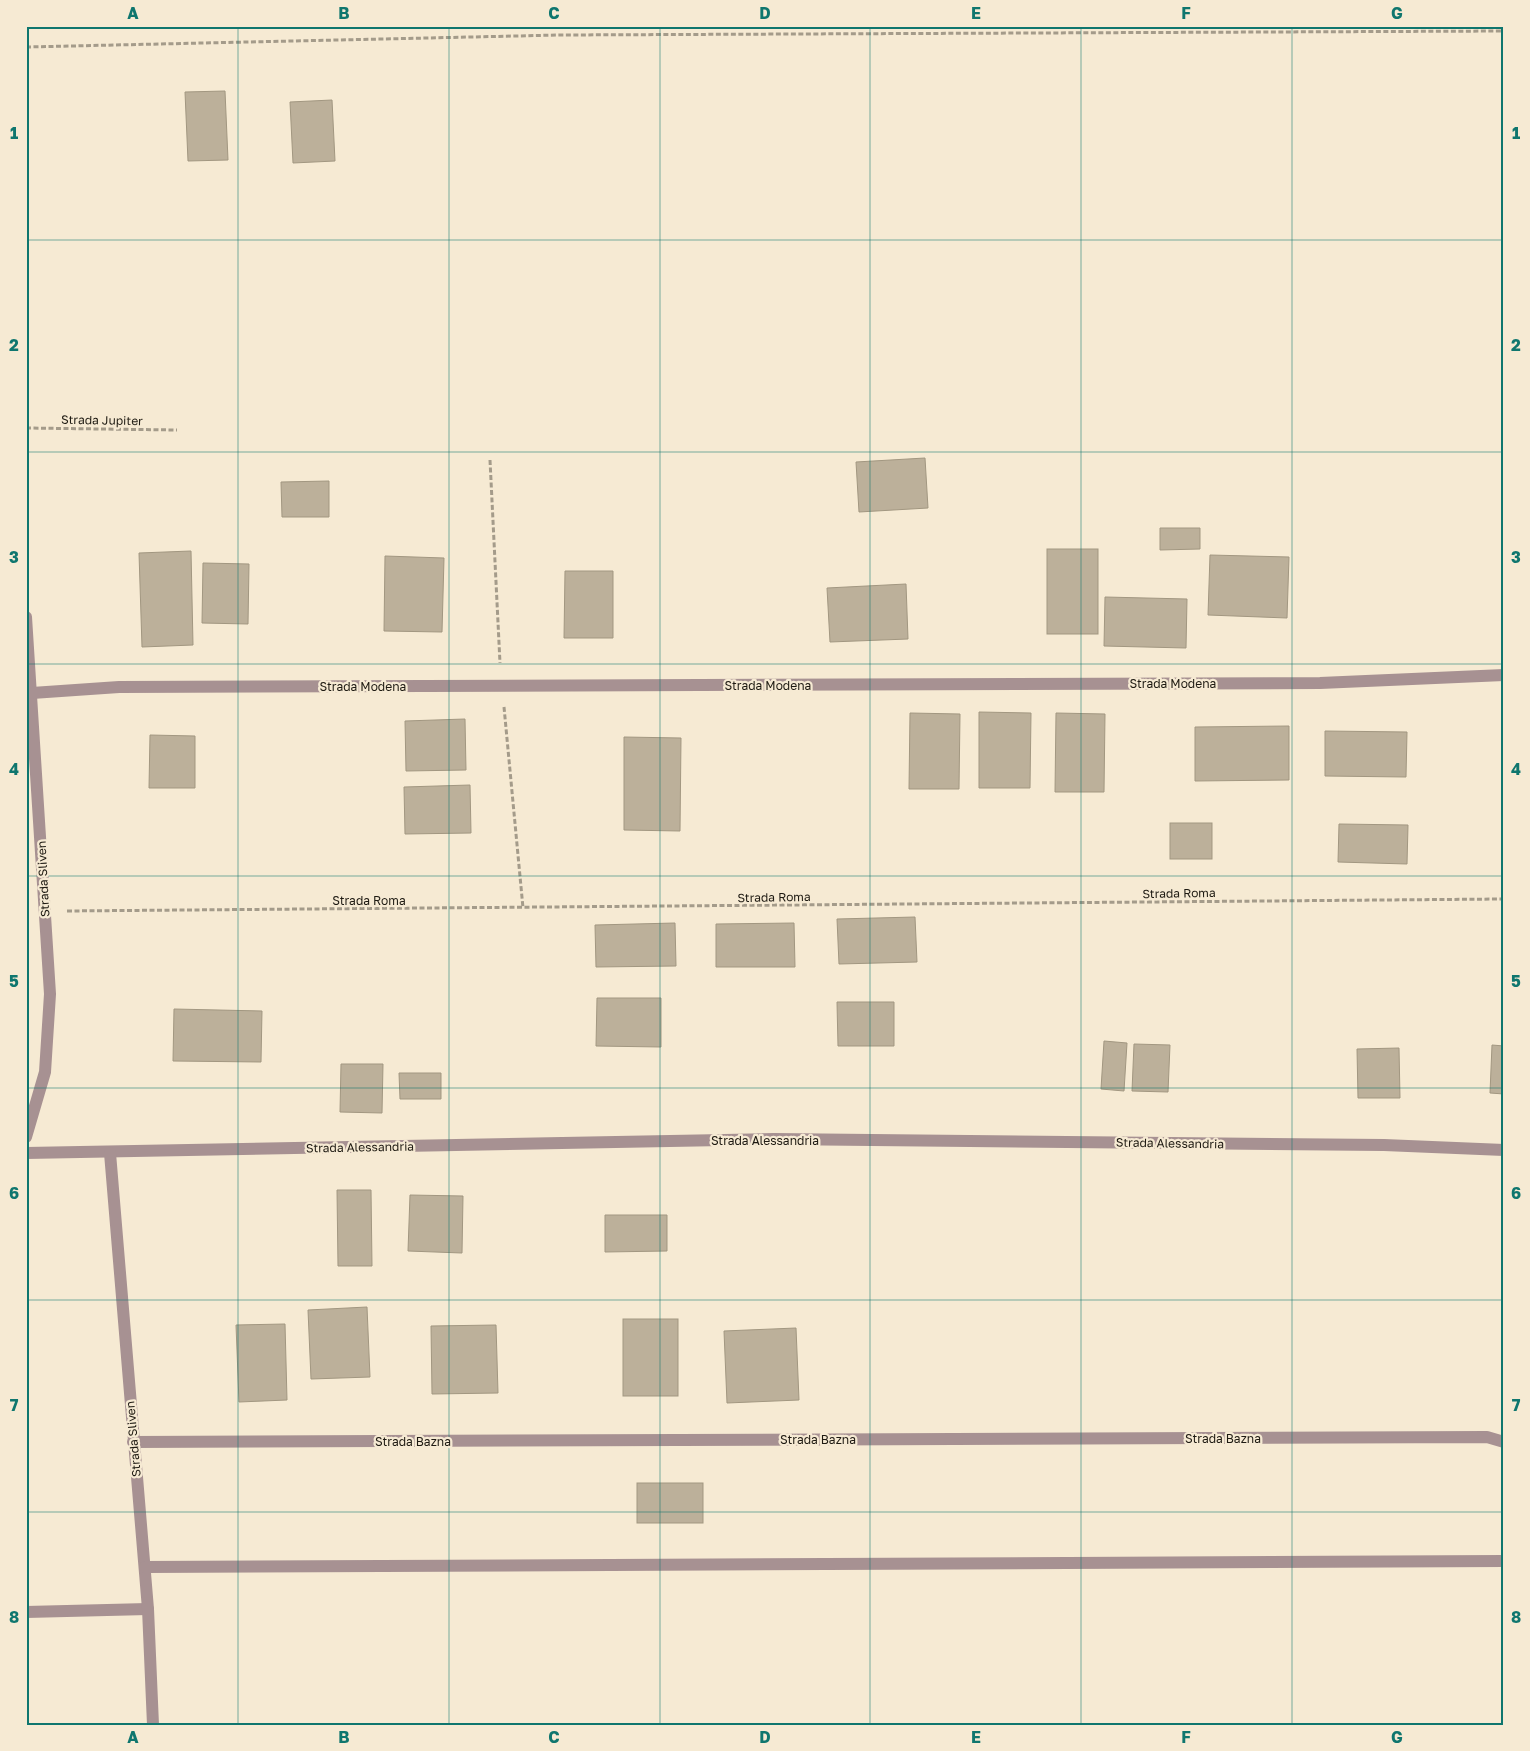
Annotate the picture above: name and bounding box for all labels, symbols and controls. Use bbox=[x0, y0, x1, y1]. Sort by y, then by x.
text: A bbox=[127, 3, 139, 23]
text: B bbox=[338, 3, 350, 23]
text: C bbox=[548, 3, 560, 23]
text: D bbox=[759, 3, 771, 23]
text: E bbox=[971, 3, 981, 23]
text: F bbox=[1181, 3, 1191, 23]
text: G bbox=[1391, 3, 1403, 23]
text: 1 bbox=[10, 123, 18, 143]
text: 1 bbox=[1512, 123, 1520, 143]
text: 2 bbox=[9, 335, 19, 355]
text: 2 bbox=[1511, 335, 1521, 355]
street label: Strada Jupiter bbox=[61, 412, 143, 428]
text: 3 bbox=[9, 547, 19, 567]
text: 3 bbox=[1511, 547, 1521, 567]
street label: Strada Modena bbox=[1130, 676, 1216, 691]
street label: Strada Modena bbox=[725, 678, 811, 693]
street label: Strada Modena bbox=[320, 679, 406, 694]
text: 4 bbox=[9, 759, 19, 779]
text: 4 bbox=[1511, 759, 1521, 779]
street label: Strada Sliven bbox=[34, 841, 52, 917]
street label: Strada Roma bbox=[1142, 885, 1216, 901]
street label: Strada Roma bbox=[737, 889, 811, 905]
street label: Strada Roma bbox=[332, 893, 406, 908]
text: 5 bbox=[9, 971, 19, 991]
text: 5 bbox=[1511, 971, 1521, 991]
street label: Strada Alessandria bbox=[711, 1133, 819, 1148]
street label: Strada Alessandria bbox=[1116, 1135, 1224, 1151]
street label: Strada Alessandria bbox=[306, 1139, 414, 1155]
text: 6 bbox=[9, 1183, 19, 1203]
text: 6 bbox=[1511, 1183, 1521, 1203]
text: 7 bbox=[10, 1395, 19, 1415]
text: 7 bbox=[1512, 1395, 1521, 1415]
street label: Strada Sliven bbox=[122, 1400, 144, 1478]
street label: Strada Bazna bbox=[1185, 1431, 1261, 1446]
street label: Strada Bazna bbox=[780, 1432, 856, 1447]
street label: Strada Bazna bbox=[375, 1434, 451, 1449]
text: 8 bbox=[9, 1607, 19, 1627]
text: 8 bbox=[1511, 1607, 1521, 1627]
text: A bbox=[127, 1727, 139, 1747]
text: B bbox=[338, 1727, 350, 1747]
text: C bbox=[548, 1727, 560, 1747]
text: D bbox=[759, 1727, 771, 1747]
text: E bbox=[971, 1727, 981, 1747]
text: F bbox=[1181, 1727, 1191, 1747]
text: G bbox=[1391, 1727, 1403, 1747]

